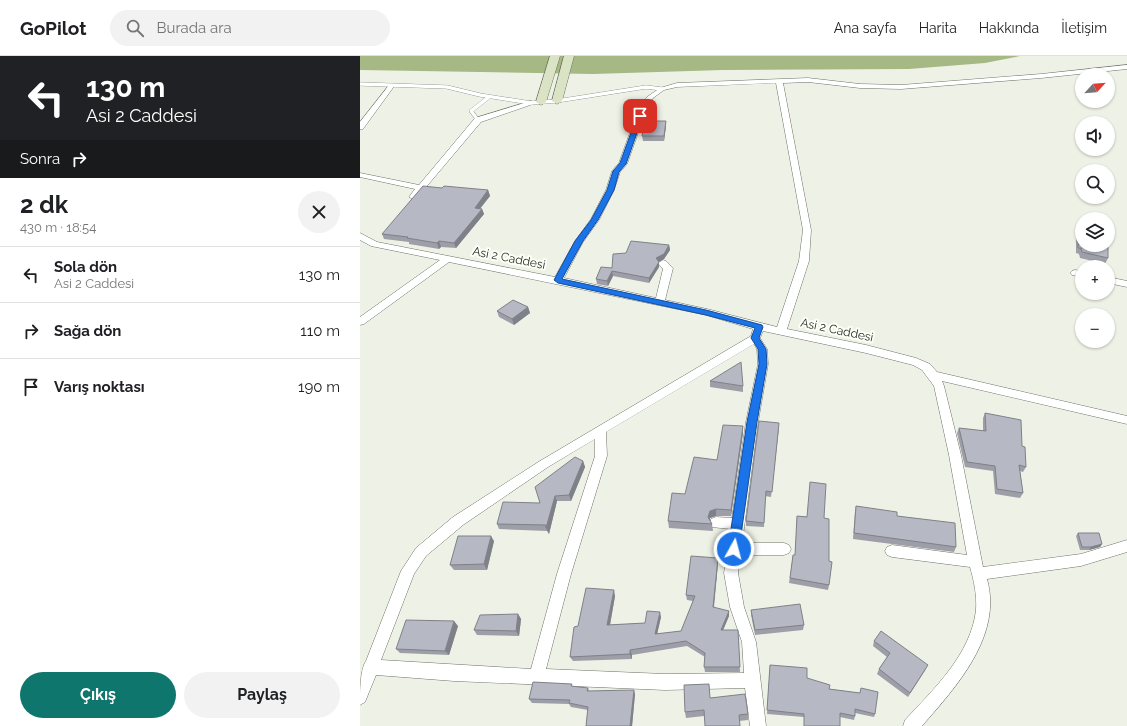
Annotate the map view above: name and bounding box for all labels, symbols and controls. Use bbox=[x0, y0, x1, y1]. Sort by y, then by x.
search box bbox=[110, 10, 390, 46]
text: GoPilot bbox=[20, 17, 86, 39]
icon: search bbox=[124, 17, 146, 39]
text: Burada ara bbox=[156, 19, 232, 37]
text: Ana sayfa bbox=[834, 20, 897, 36]
text: Harita bbox=[919, 20, 957, 36]
text: Hakkında bbox=[979, 20, 1039, 36]
text: İletişim bbox=[1061, 20, 1107, 36]
north arrow bbox=[1075, 68, 1115, 108]
map controls bbox=[1075, 68, 1115, 348]
text: 130 m bbox=[86, 71, 165, 104]
icon: left bbox=[20, 72, 72, 124]
pin bbox=[623, 99, 657, 133]
text: Asi 2 Caddesi bbox=[86, 105, 197, 126]
icon: arrive bbox=[629, 105, 651, 127]
button: sound bbox=[1075, 116, 1115, 156]
icon: right bbox=[68, 148, 90, 170]
text: Sonra bbox=[20, 150, 60, 168]
button: search bbox=[1075, 164, 1115, 204]
text: 2 dk bbox=[20, 190, 68, 219]
button: close bbox=[298, 191, 340, 233]
button: layers bbox=[1075, 212, 1115, 252]
text: 430 m · 18:54 bbox=[20, 220, 96, 235]
street label: Asi 2 Caddesi bbox=[471, 244, 547, 272]
text: Sola dön bbox=[54, 258, 117, 276]
button: + bbox=[1075, 260, 1115, 300]
icon: left bbox=[20, 264, 42, 286]
text: 130 m bbox=[299, 266, 340, 284]
text: Asi 2 Caddesi bbox=[54, 276, 134, 291]
button: − bbox=[1075, 308, 1115, 348]
street label: Asi 2 Caddesi bbox=[799, 315, 875, 345]
icon: right bbox=[20, 320, 42, 342]
text: Sağa dön bbox=[54, 322, 121, 340]
text: 110 m bbox=[300, 322, 340, 340]
icon: arrive bbox=[20, 376, 42, 398]
text: Varış noktası bbox=[54, 378, 145, 396]
text: 190 m bbox=[298, 378, 340, 396]
position arrow bbox=[713, 528, 755, 570]
button: Çıkış bbox=[20, 672, 176, 718]
button: Paylaş bbox=[184, 672, 340, 718]

